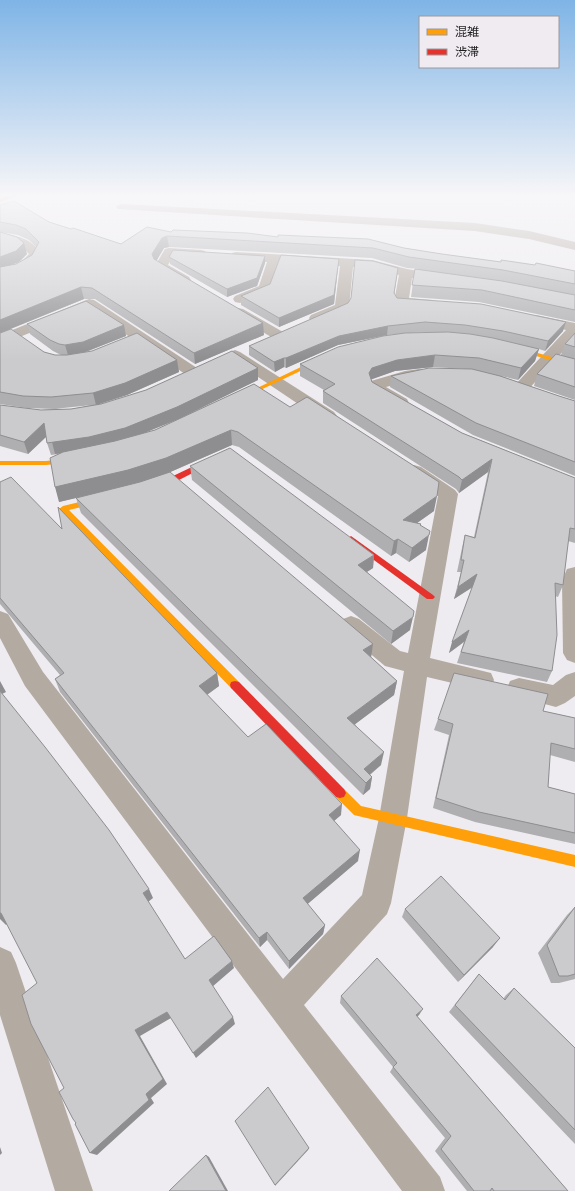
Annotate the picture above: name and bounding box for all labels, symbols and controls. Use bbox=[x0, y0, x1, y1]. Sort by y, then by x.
legend bbox=[419, 16, 559, 68]
text: 混雑 bbox=[455, 24, 479, 39]
text: 渋滞 bbox=[455, 44, 479, 59]

